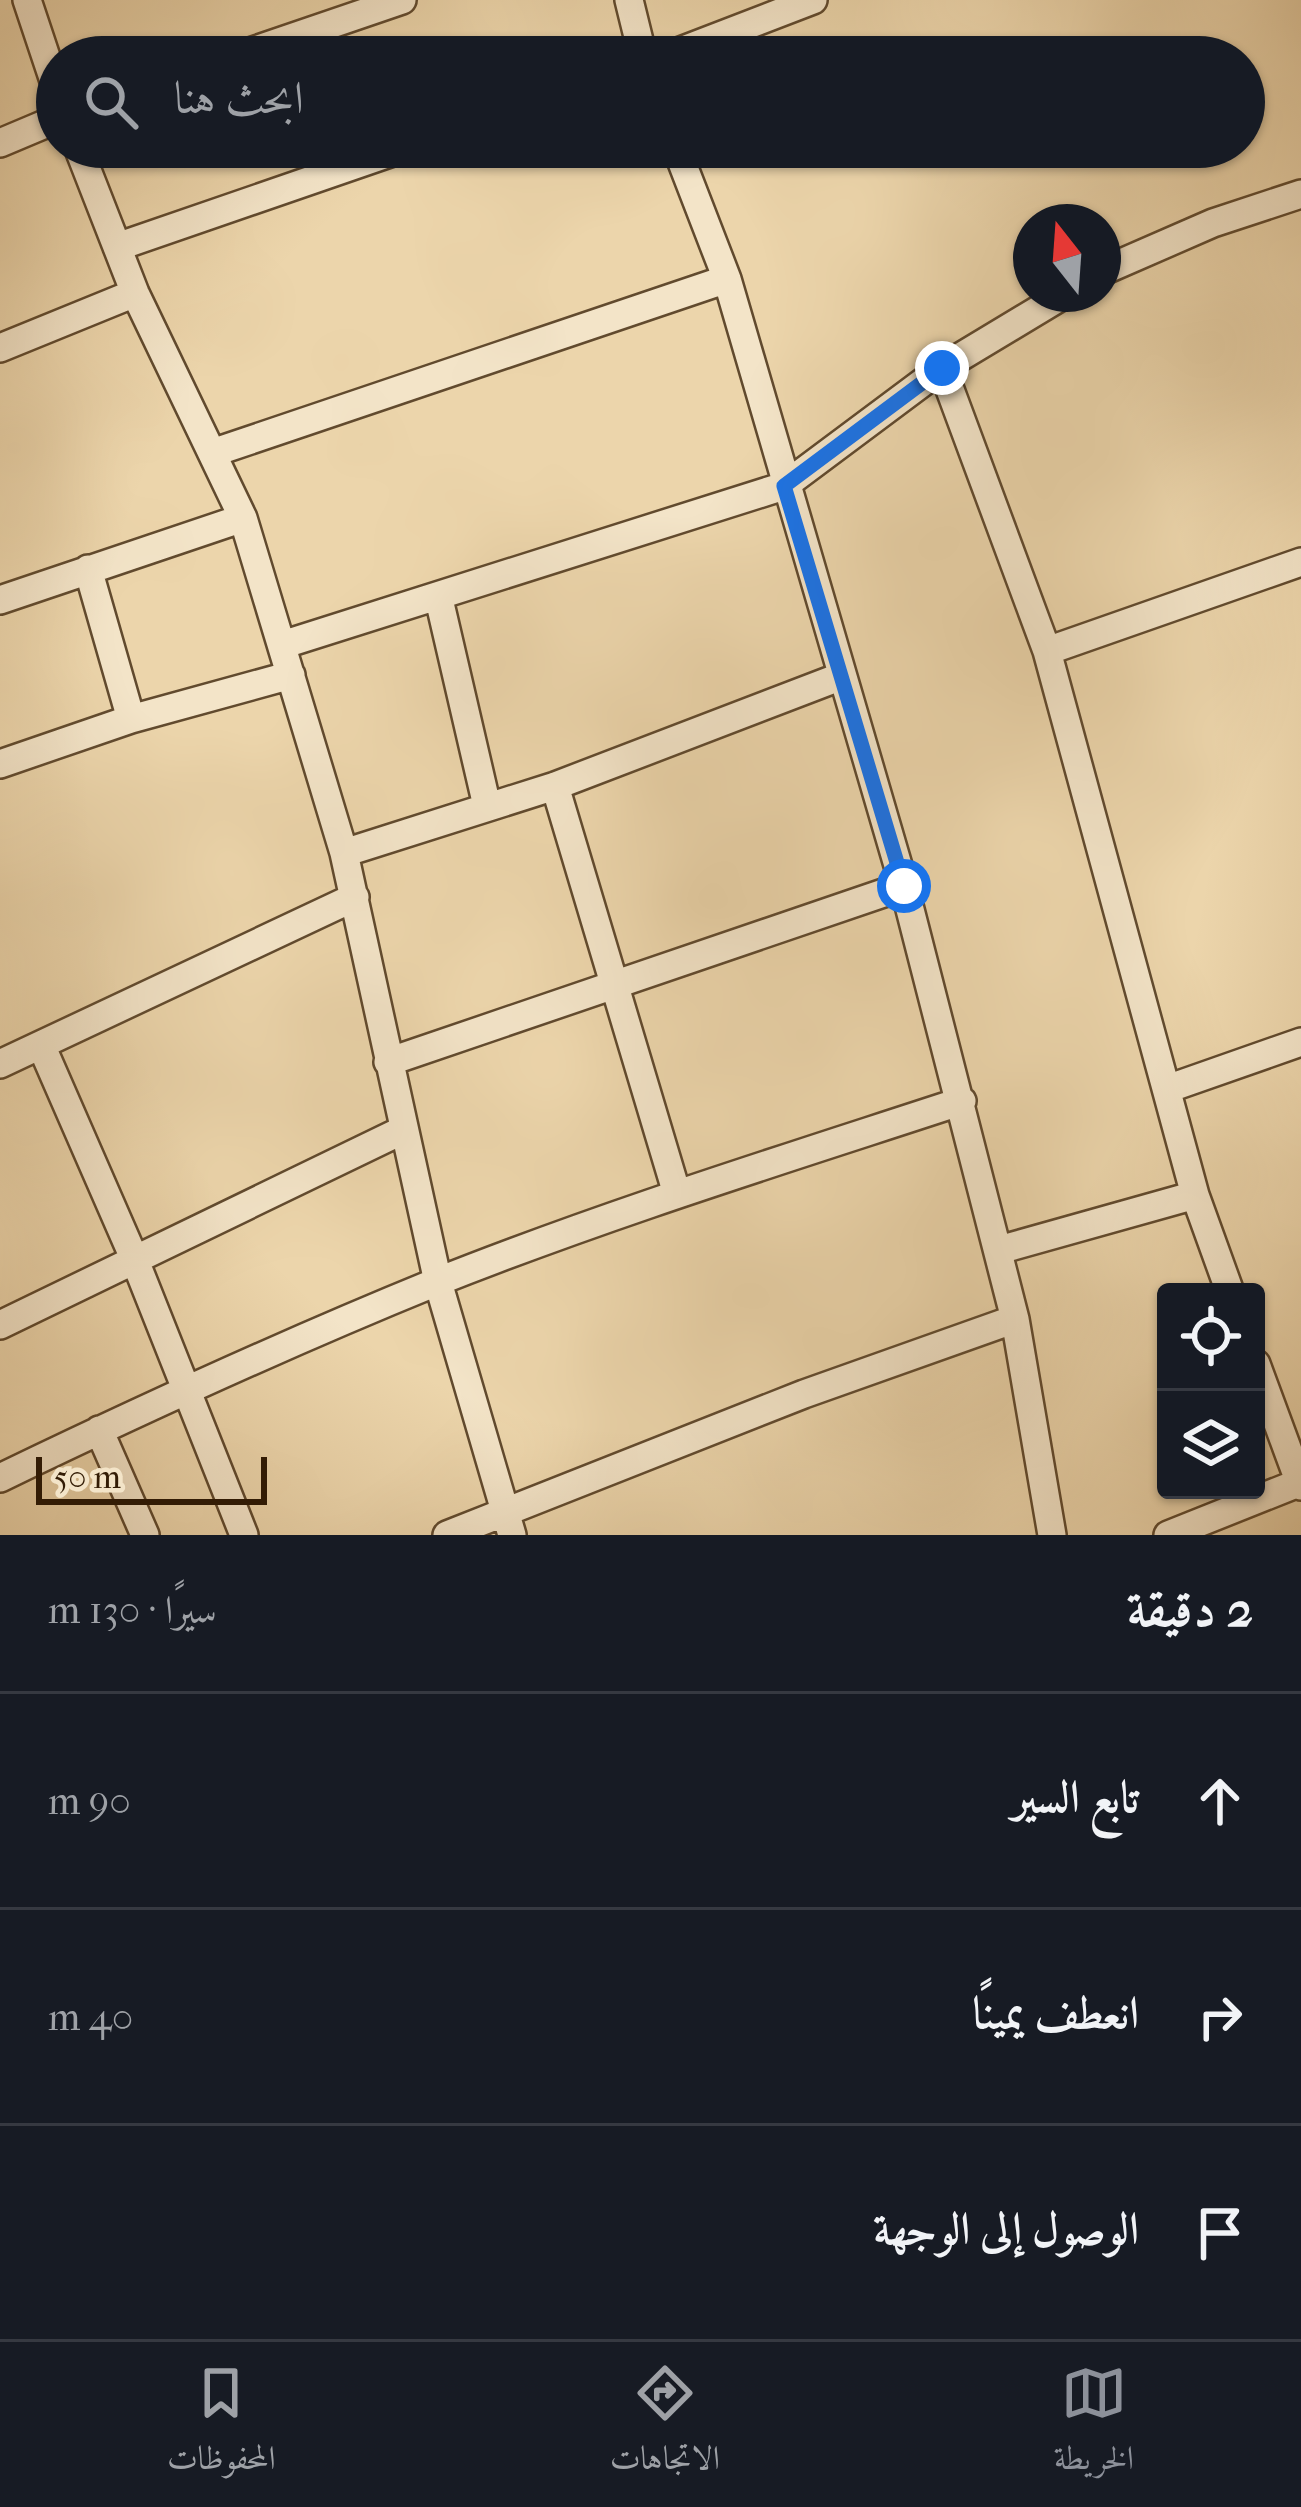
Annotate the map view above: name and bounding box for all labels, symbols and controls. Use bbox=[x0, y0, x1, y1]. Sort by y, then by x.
search box bbox=[36, 36, 1265, 168]
icon: search bbox=[78, 69, 144, 135]
text: ابحث هنا bbox=[174, 72, 304, 125]
north arrow bbox=[1013, 204, 1121, 312]
route end bbox=[915, 341, 969, 395]
route start bbox=[877, 859, 931, 913]
map controls bbox=[1157, 1283, 1265, 1499]
button: locate bbox=[1157, 1283, 1265, 1391]
button: layers bbox=[1157, 1391, 1265, 1499]
scale bar bbox=[36, 1451, 267, 1504]
text: 50 m bbox=[54, 1458, 121, 1497]
text: 2 دقيقة bbox=[1127, 1579, 1253, 1639]
text: سيرًا · 130 m bbox=[48, 1587, 217, 1633]
icon: ahead bbox=[1187, 1768, 1253, 1834]
text: تابع السير bbox=[1012, 1771, 1139, 1824]
text: 90 m bbox=[48, 1778, 131, 1824]
icon: right bbox=[1187, 1984, 1253, 2050]
text: انعطف يمينًا bbox=[973, 1987, 1139, 2040]
text: 40 m bbox=[48, 1994, 133, 2040]
icon: arrive bbox=[1187, 2200, 1253, 2266]
text: الوصول إلى الوجهة bbox=[873, 2203, 1139, 2256]
tab: المحفوظات bbox=[167, 2360, 276, 2490]
tab: الاتجاهات bbox=[610, 2360, 720, 2490]
tab: الخريطة bbox=[1054, 2360, 1134, 2490]

